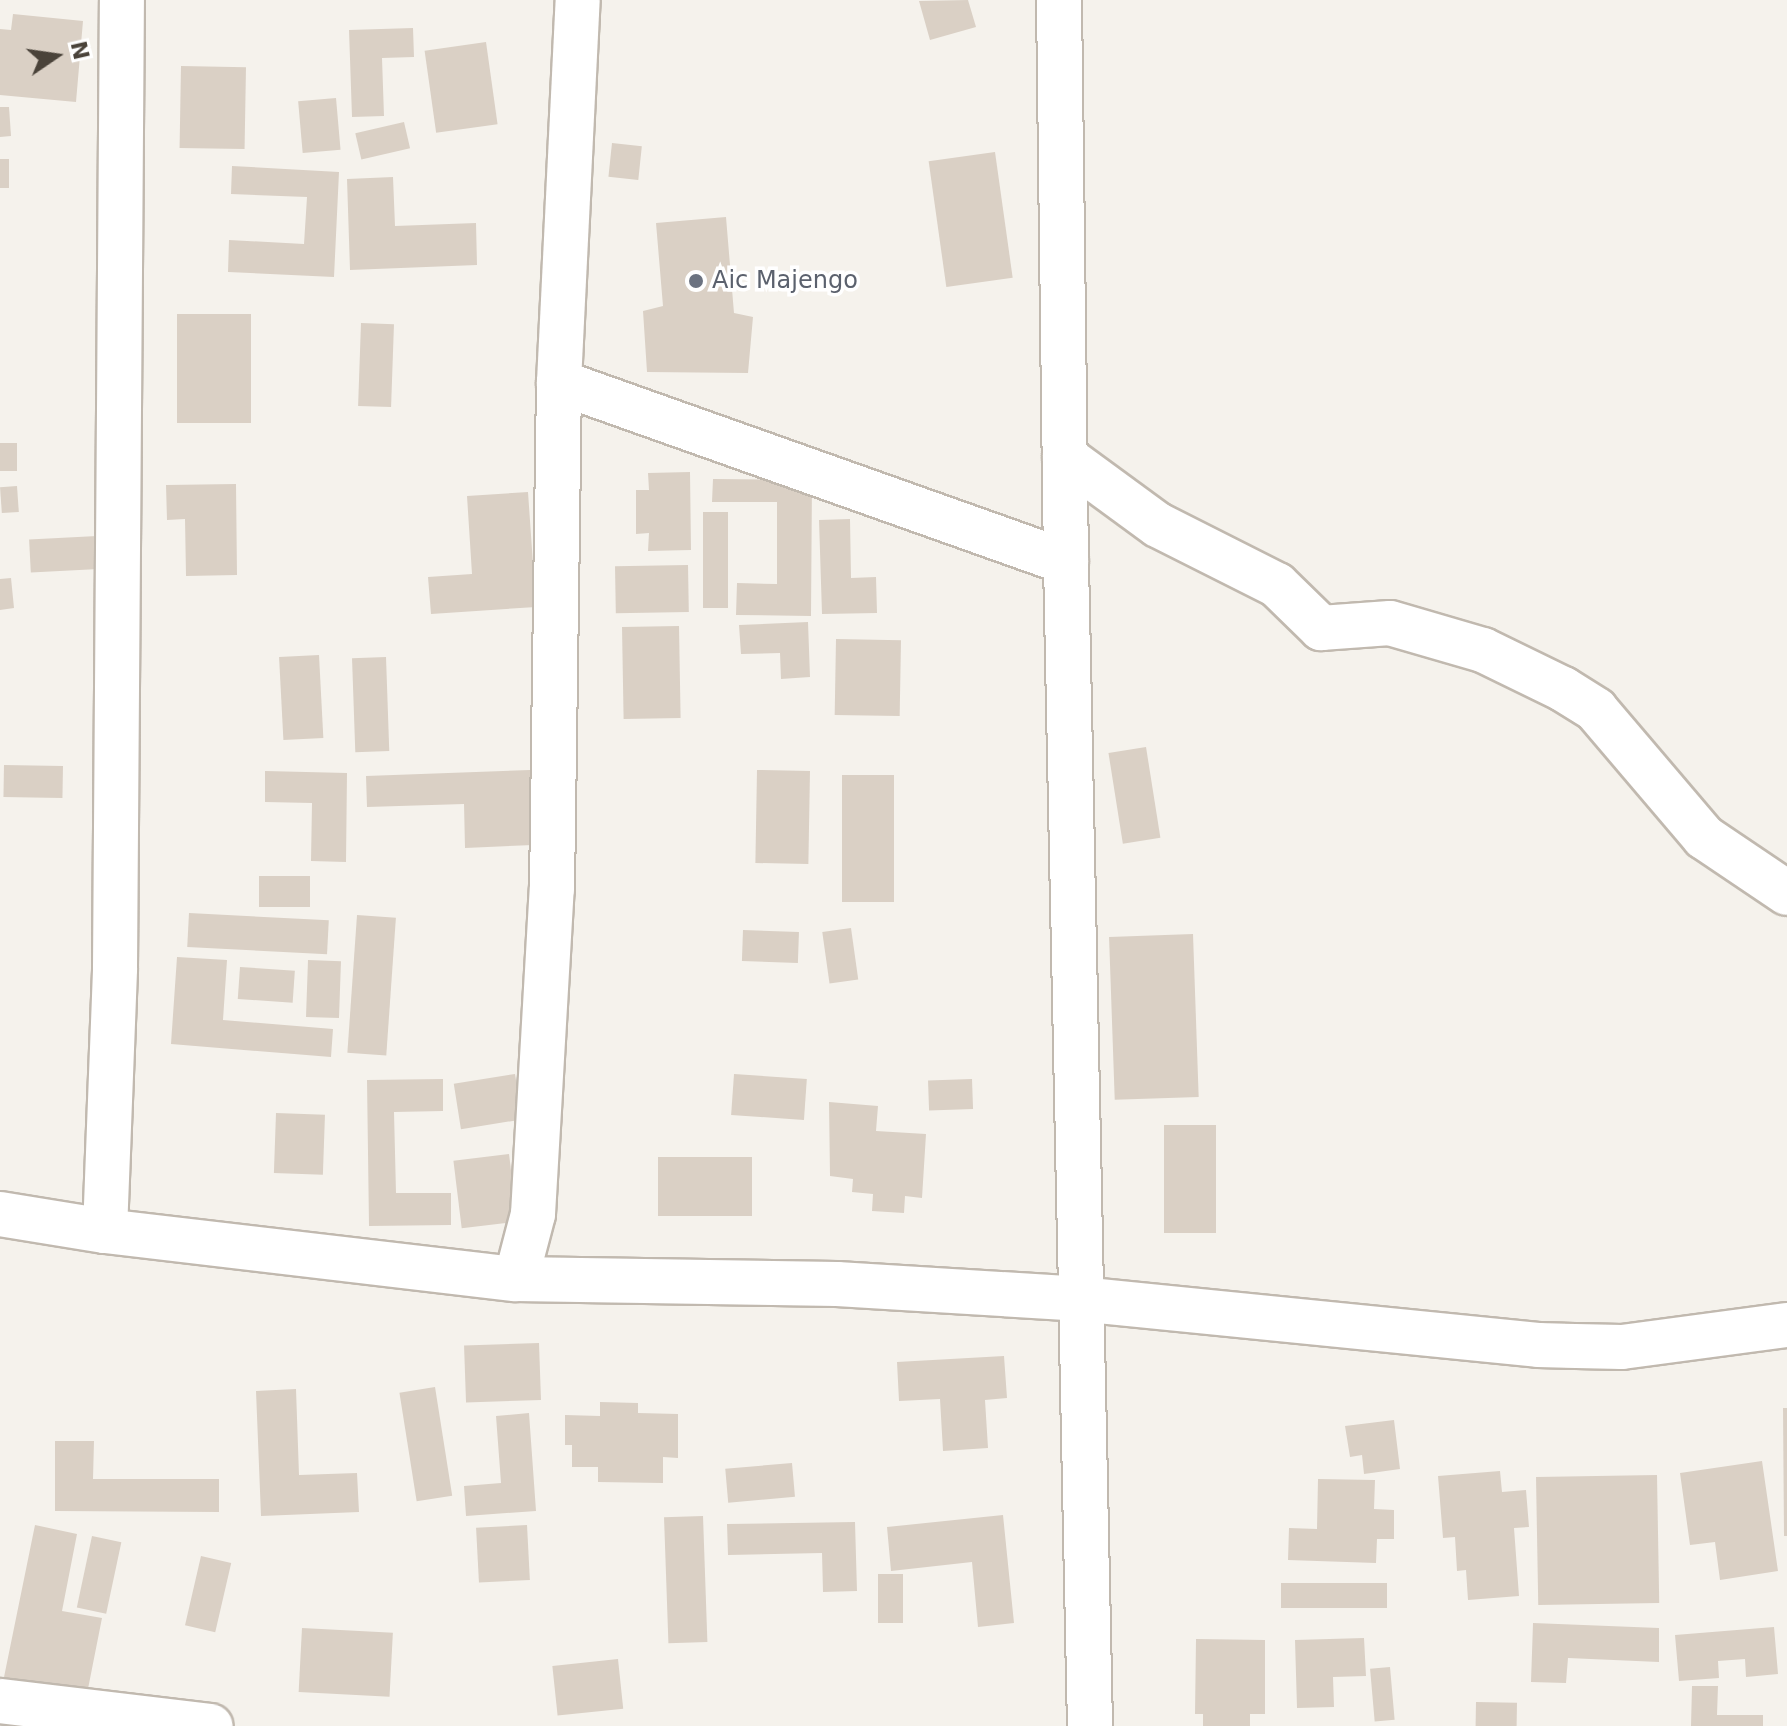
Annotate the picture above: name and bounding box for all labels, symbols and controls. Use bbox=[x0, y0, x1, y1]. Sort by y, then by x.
north arrow bbox=[16, 16, 96, 96]
text: N bbox=[66, 39, 94, 62]
place label: Aic Majengo bbox=[712, 267, 858, 295]
marker: Aic Majengo bbox=[687, 272, 705, 290]

